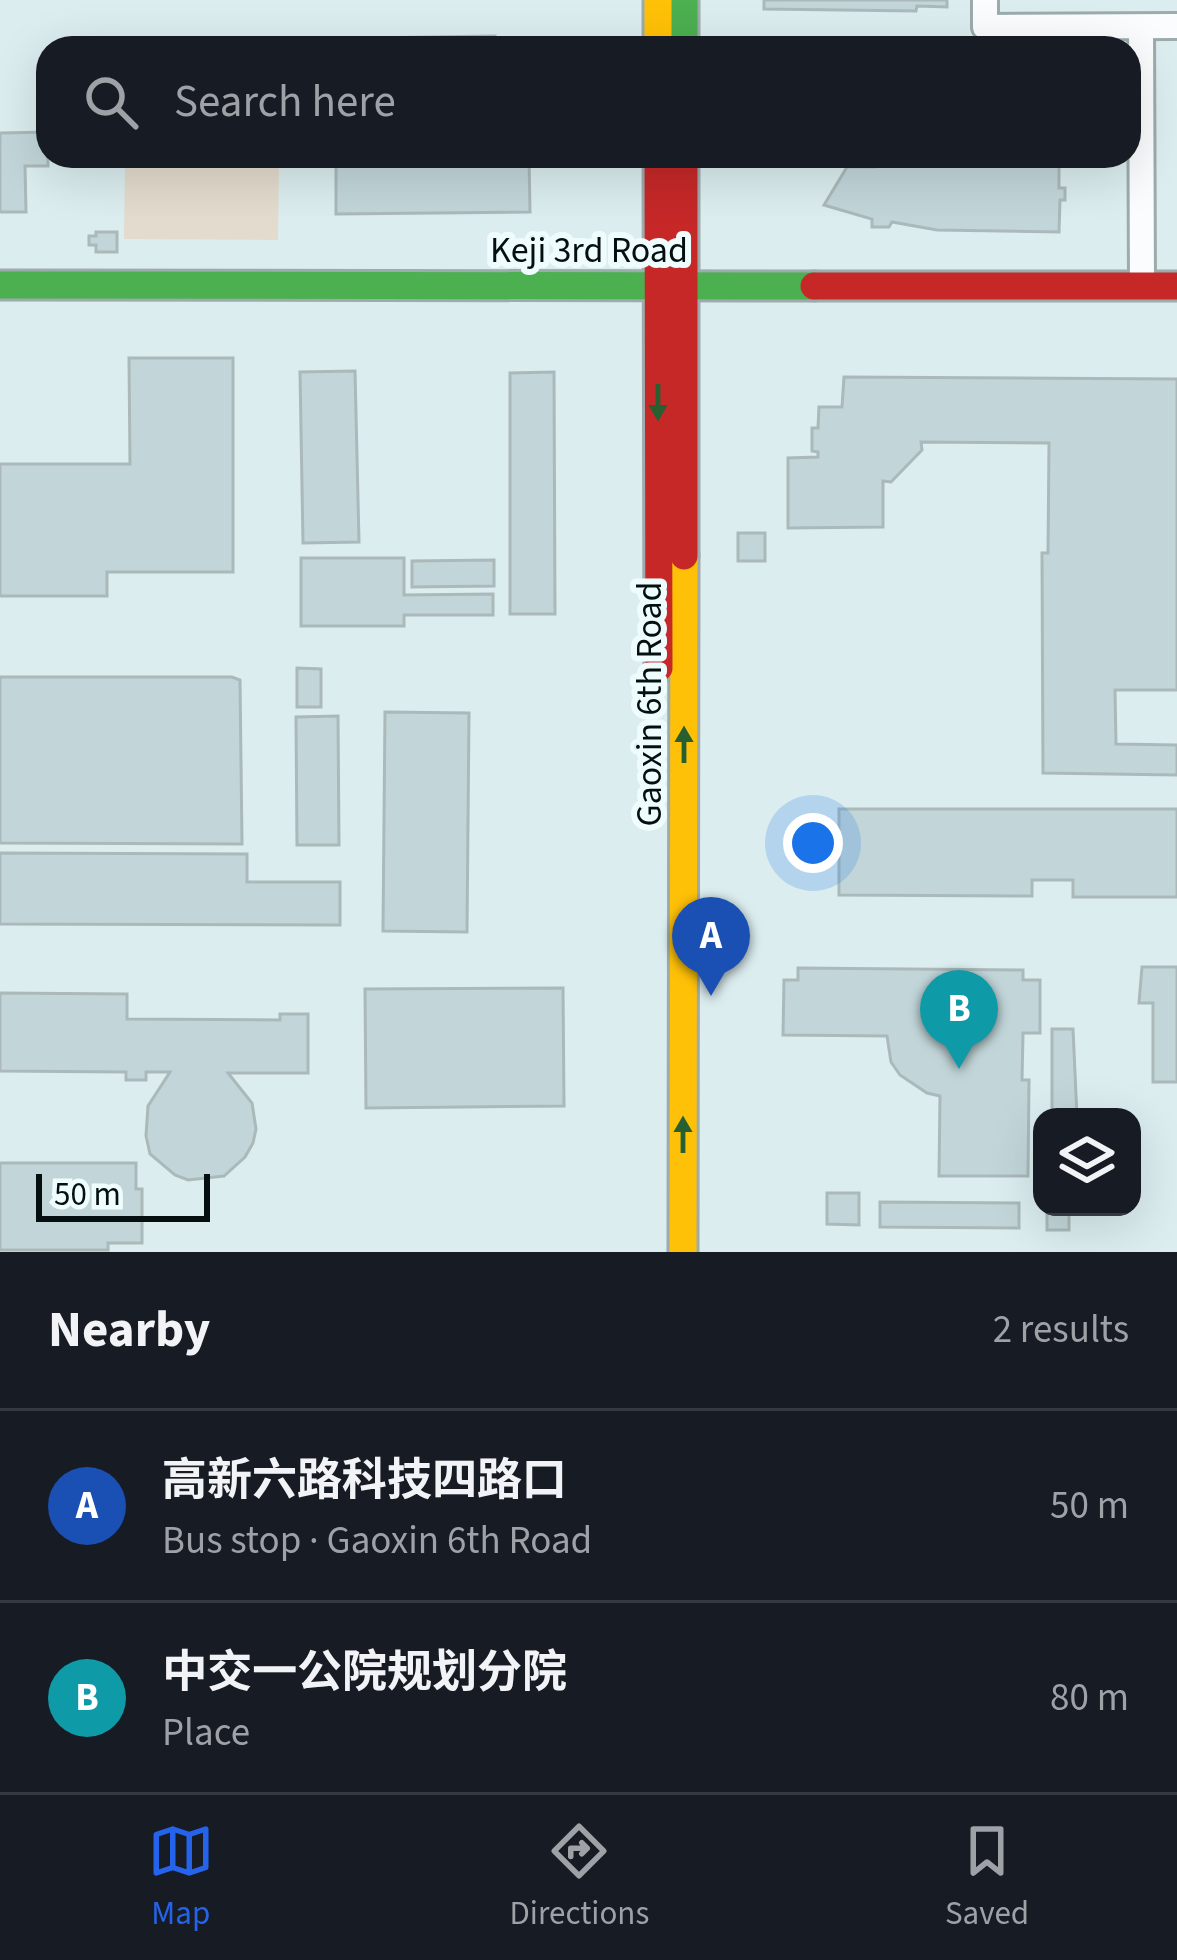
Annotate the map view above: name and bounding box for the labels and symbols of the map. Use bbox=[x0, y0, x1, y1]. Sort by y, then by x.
street label: Keji 3rd Road bbox=[490, 225, 688, 276]
one-way arrow bbox=[648, 384, 668, 422]
street label: Gaoxin 6th Road bbox=[624, 581, 675, 827]
one-way arrow bbox=[674, 725, 694, 763]
your location bbox=[783, 813, 843, 873]
pin: A bbox=[672, 897, 750, 996]
pin: B bbox=[920, 970, 998, 1069]
one-way arrow bbox=[673, 1115, 693, 1153]
scale bar bbox=[36, 1168, 210, 1221]

